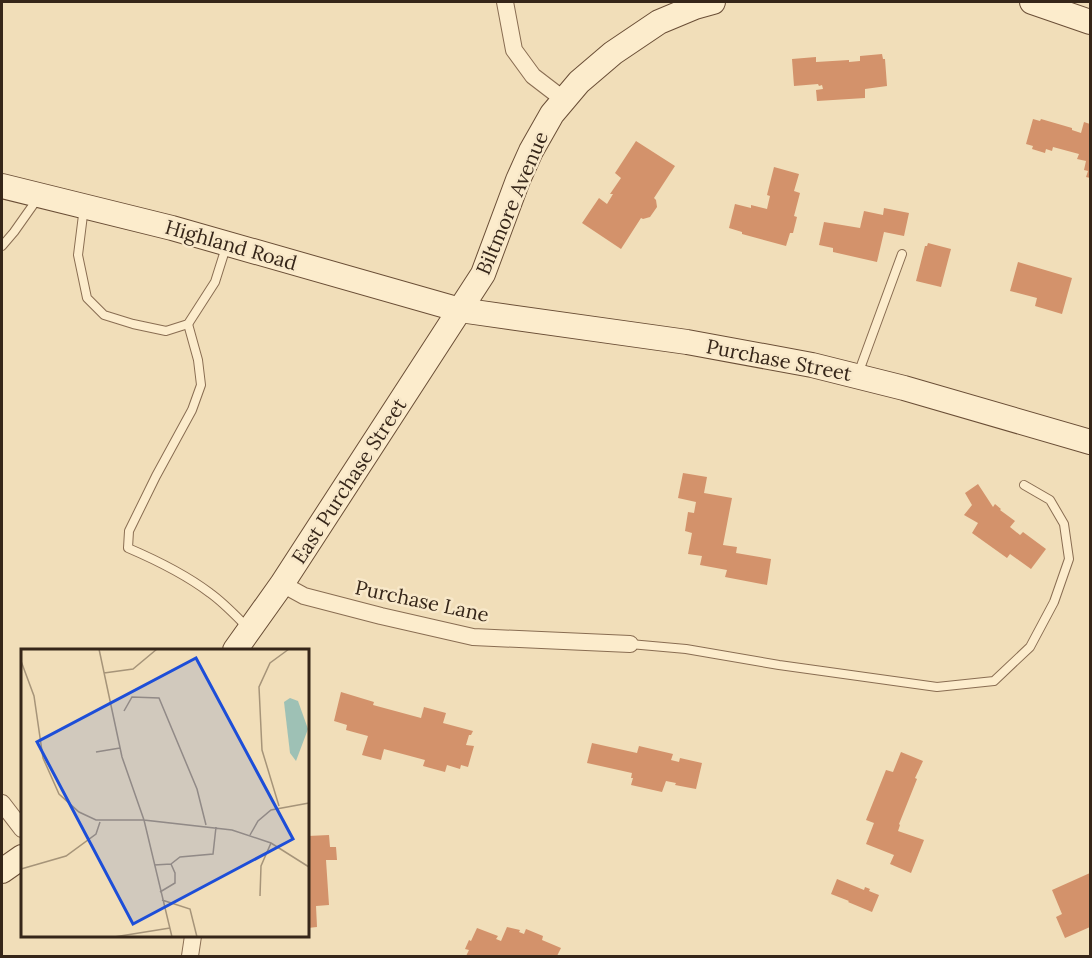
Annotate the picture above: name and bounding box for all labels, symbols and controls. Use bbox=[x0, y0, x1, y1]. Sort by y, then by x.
street label: Biltmore Avenue bbox=[470, 127, 553, 278]
street label: Highland Road bbox=[162, 214, 300, 275]
street label: Purchase Street bbox=[704, 333, 854, 386]
street label: East Purchase Street bbox=[286, 393, 412, 568]
street label: Purchase Lane bbox=[353, 574, 491, 627]
inset map bbox=[21, 649, 309, 937]

